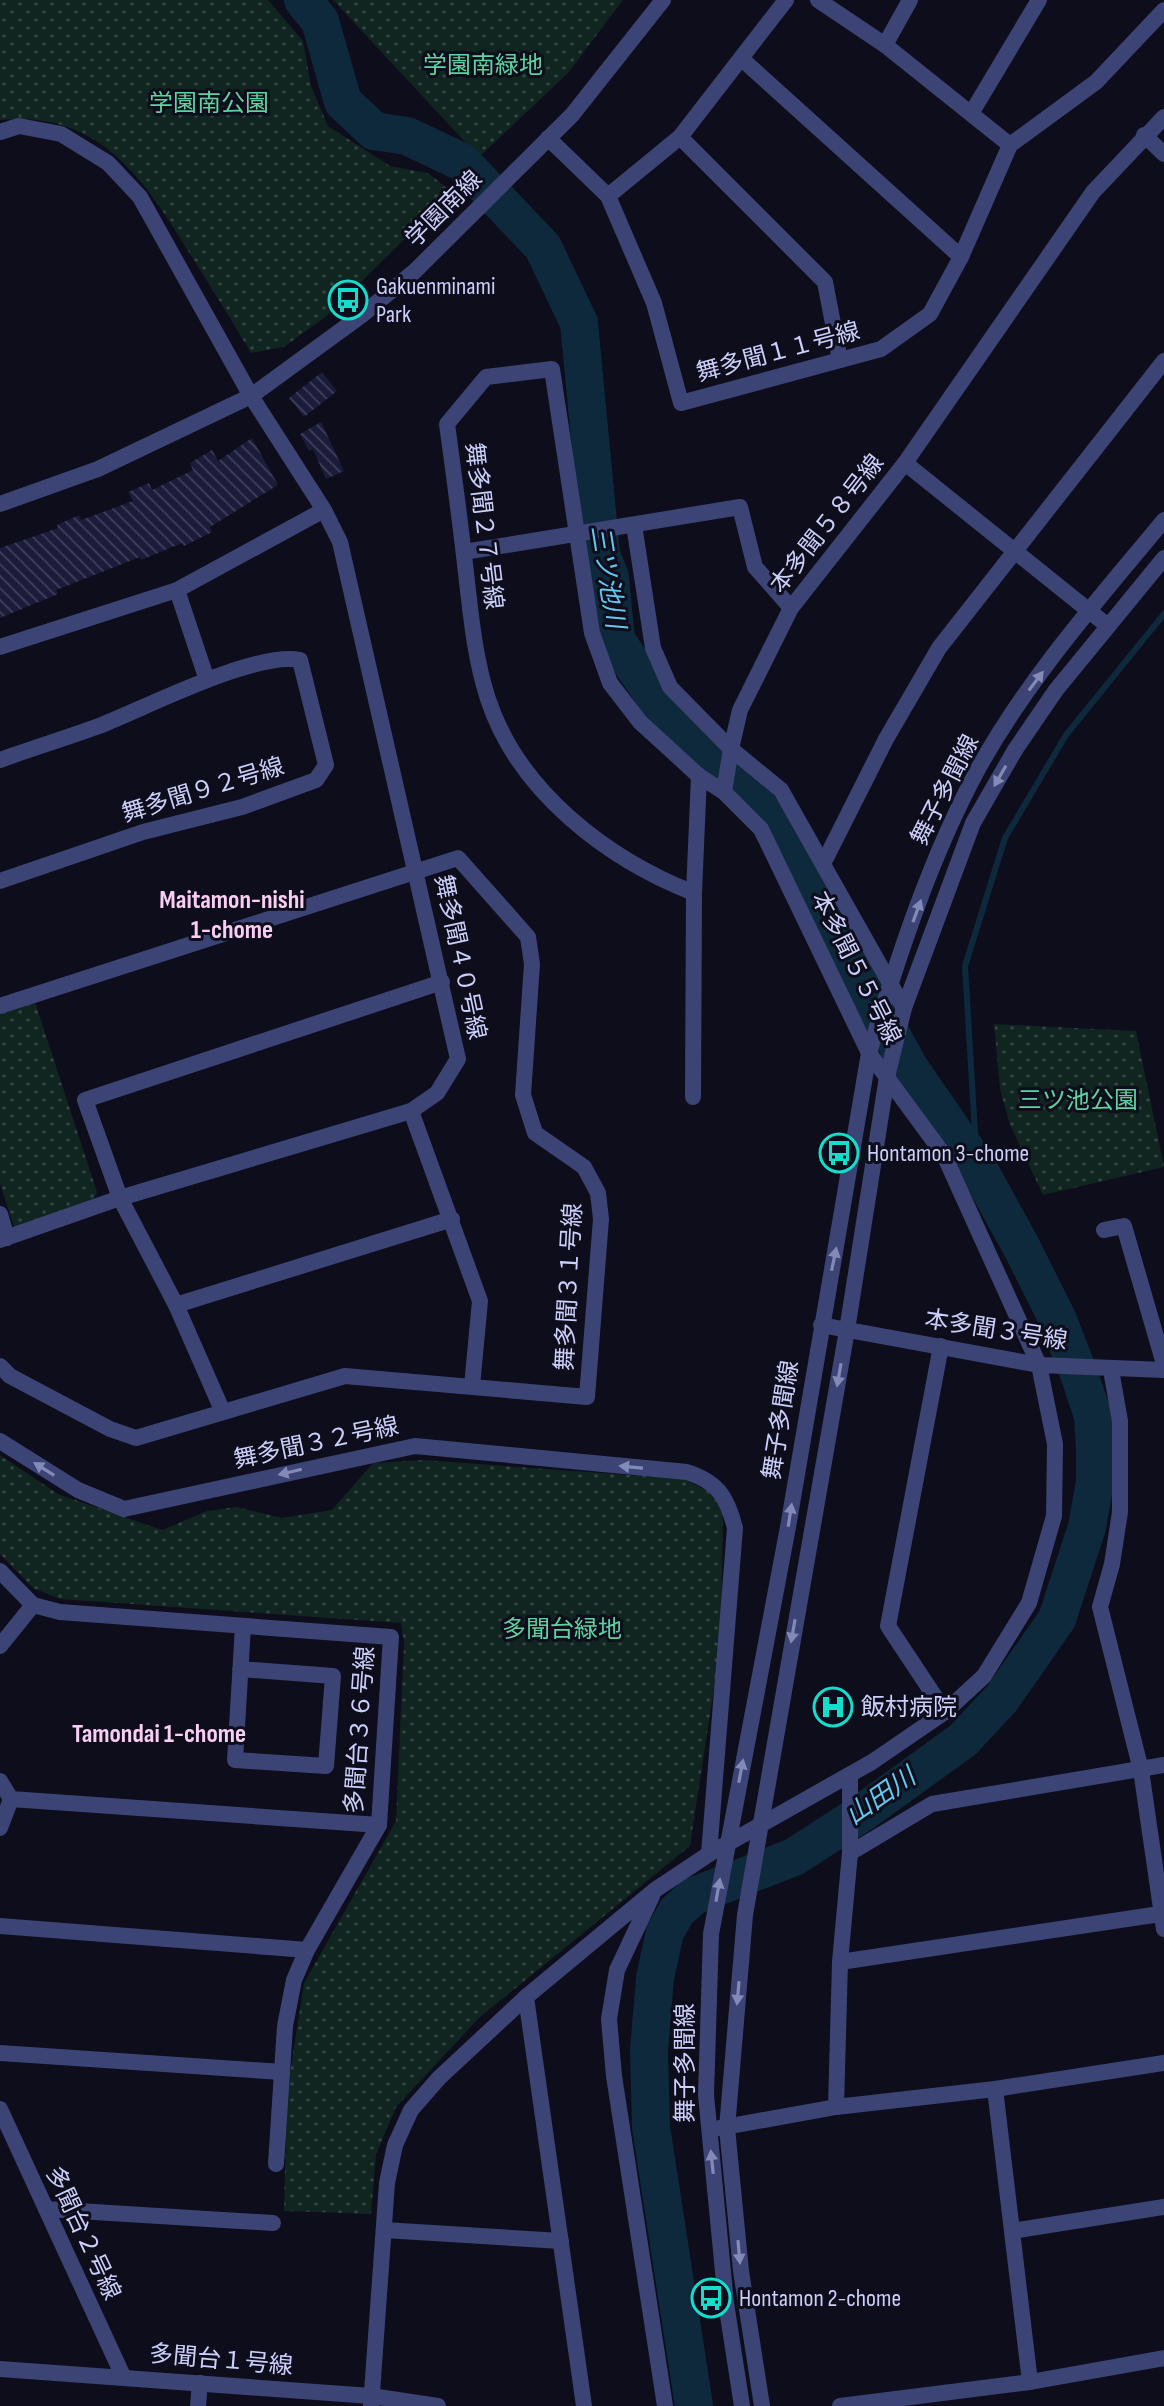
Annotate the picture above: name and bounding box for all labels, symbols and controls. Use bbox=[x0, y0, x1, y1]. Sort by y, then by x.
park label: 学園南緑地 bbox=[423, 51, 543, 80]
park label: 学園南公園 bbox=[149, 89, 269, 118]
street label: 学園南線 bbox=[400, 165, 488, 253]
place label: Gakuenminami Park bbox=[376, 272, 495, 329]
bus stop icon: Gakuenminami Park bbox=[327, 279, 369, 321]
street label: 舞多聞１１号線 bbox=[693, 316, 863, 388]
street label: 舞多聞２７号線 bbox=[459, 441, 509, 611]
street label: 本多聞５８号線 bbox=[764, 449, 890, 599]
water label: 三ツ池川 bbox=[584, 523, 631, 634]
one-way arrow bbox=[1028, 671, 1044, 691]
street label: 舞子多聞線 bbox=[905, 730, 985, 850]
street label: 舞多聞９２号線 bbox=[118, 752, 288, 828]
one-way arrow bbox=[993, 765, 1007, 787]
street label: 舞多聞４０号線 bbox=[428, 872, 492, 1042]
district label: Maitamon-nishi 1-chome bbox=[159, 885, 305, 946]
street label: 本多聞５５号線 bbox=[805, 887, 907, 1049]
one-way arrow bbox=[911, 898, 924, 922]
park label: 三ツ池公園 bbox=[1018, 1086, 1138, 1115]
bus stop icon: Hontamon 3-chome bbox=[818, 1132, 860, 1174]
place label: Hontamon 3-chome bbox=[867, 1139, 1029, 1168]
street label: 舞多聞３１号線 bbox=[550, 1202, 588, 1372]
one-way arrow bbox=[828, 1247, 841, 1272]
street label: 本多聞３号線 bbox=[923, 1304, 1069, 1356]
street label: 舞子多聞線 bbox=[757, 1358, 805, 1482]
one-way arrow bbox=[833, 1363, 845, 1388]
street label: 舞多聞３２号線 bbox=[231, 1411, 401, 1475]
one-way arrow bbox=[618, 1460, 643, 1473]
one-way arrow bbox=[33, 1463, 55, 1477]
one-way arrow bbox=[277, 1466, 302, 1479]
one-way arrow bbox=[784, 1503, 796, 1528]
park label: 多聞台緑地 bbox=[502, 1615, 622, 1644]
one-way arrow bbox=[787, 1619, 799, 1644]
street label: 多聞台３６号線 bbox=[340, 1645, 380, 1815]
hospital icon: 飯村病院 bbox=[812, 1686, 854, 1728]
place label: 飯村病院 bbox=[861, 1693, 957, 1722]
district label: Tamondai 1-chome bbox=[72, 1719, 246, 1750]
one-way arrow bbox=[735, 1758, 747, 1783]
water label: 山田川 bbox=[840, 1760, 924, 1832]
one-way arrow bbox=[713, 1878, 725, 1903]
one-way arrow bbox=[732, 1981, 745, 2006]
street label: 舞子多聞線 bbox=[671, 2003, 700, 2123]
one-way arrow bbox=[705, 2149, 718, 2174]
street label: 多聞台２号線 bbox=[39, 2162, 127, 2304]
one-way arrow bbox=[732, 2240, 745, 2265]
bus stop icon: Hontamon 2-chome bbox=[690, 2277, 732, 2319]
place label: Hontamon 2-chome bbox=[739, 2284, 901, 2313]
street label: 多聞台１号線 bbox=[148, 2339, 294, 2381]

